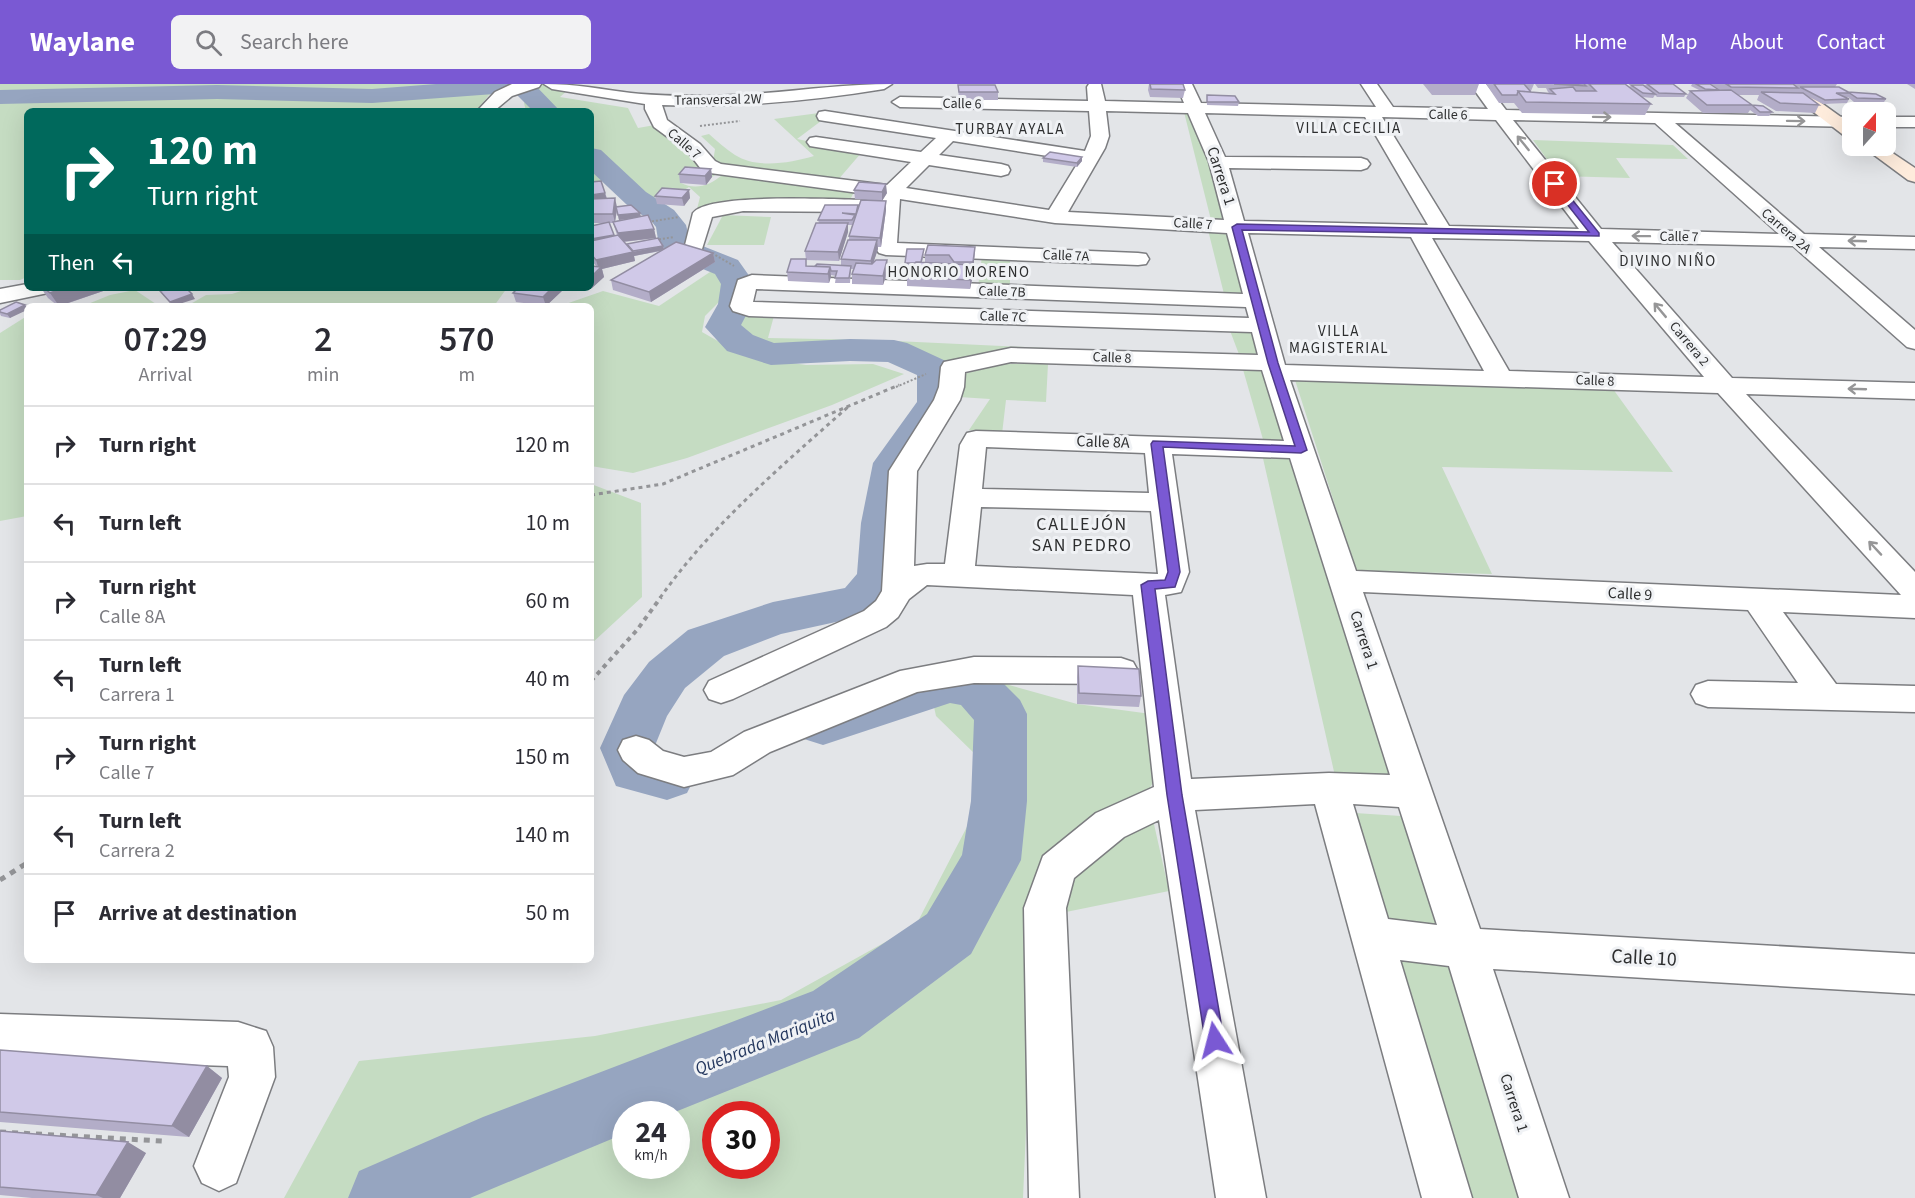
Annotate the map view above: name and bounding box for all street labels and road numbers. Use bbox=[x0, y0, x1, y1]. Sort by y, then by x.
street label: Transversal 2W bbox=[674, 89, 762, 111]
street label: Calle 6 bbox=[942, 94, 982, 114]
street label: Calle 6 bbox=[1428, 105, 1468, 125]
street label: Calle 7 bbox=[663, 124, 705, 164]
street label: Carrera 1 bbox=[1201, 144, 1241, 208]
street label: Carrera 2A bbox=[1757, 204, 1816, 259]
street label: Calle 7 bbox=[1173, 213, 1213, 235]
street label: Calle 7 bbox=[1659, 227, 1699, 247]
street label: Calle 7A bbox=[1042, 245, 1090, 267]
street label: Calle 7B bbox=[978, 281, 1026, 303]
street label: Calle 7C bbox=[979, 306, 1027, 328]
street label: Carrera 2 bbox=[1664, 317, 1714, 371]
street label: Calle 8 bbox=[1092, 347, 1132, 369]
street label: Calle 8 bbox=[1575, 370, 1615, 392]
street label: Calle 8A bbox=[1076, 430, 1130, 454]
street label: Calle 9 bbox=[1607, 582, 1653, 606]
street label: Carrera 1 bbox=[1344, 608, 1384, 672]
street label: Calle 10 bbox=[1611, 942, 1677, 974]
street label: Carrera 1 bbox=[1494, 1071, 1534, 1135]

